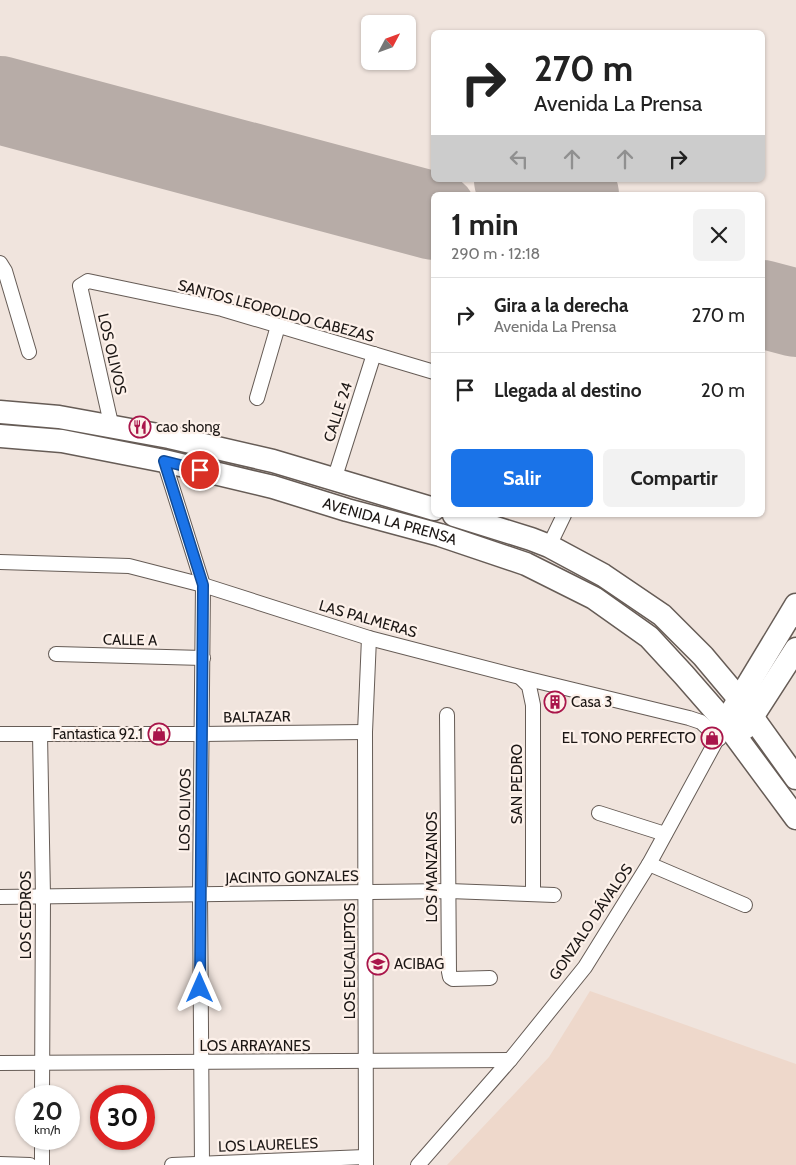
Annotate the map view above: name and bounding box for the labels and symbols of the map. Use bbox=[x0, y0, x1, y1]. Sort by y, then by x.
north arrow bbox=[361, 15, 416, 70]
street label: SANTOS LEOPOLDO CABEZAS bbox=[176, 276, 376, 346]
street label: LOS OLIVOS bbox=[94, 312, 130, 397]
street label: CALLE 24 bbox=[320, 380, 356, 444]
restaurant icon: cao shong bbox=[128, 415, 152, 439]
place label: cao shong bbox=[156, 418, 221, 436]
pin bbox=[179, 449, 221, 491]
street label: AVENIDA LA PRENSA bbox=[321, 494, 460, 549]
street label: LAS PALMERAS bbox=[317, 596, 419, 642]
street label: CALLE A bbox=[103, 631, 158, 649]
building icon: Casa 3 bbox=[543, 690, 567, 714]
place label: Casa 3 bbox=[571, 693, 612, 711]
street label: BALTAZAR bbox=[223, 707, 291, 727]
shop icon: Fantastica 92.1 bbox=[147, 722, 171, 746]
place label: Fantastica 92.1 bbox=[52, 725, 143, 743]
shop icon: EL TONO PERFECTO bbox=[700, 726, 724, 750]
place label: EL TONO PERFECTO bbox=[562, 729, 696, 747]
street label: SAN PEDRO bbox=[508, 744, 526, 824]
street label: LOS OLIVOS bbox=[175, 768, 195, 852]
street label: LOS MANZANOS bbox=[423, 811, 441, 923]
street label: GONZALO DÁVALOS bbox=[545, 860, 637, 983]
street label: JACINTO GONZALES bbox=[224, 867, 359, 887]
street label: LOS CEDROS bbox=[17, 870, 35, 959]
street label: LOS EUCALIPTOS bbox=[341, 903, 359, 1019]
school or university icon: ACIBAG bbox=[366, 952, 390, 976]
place label: ACIBAG bbox=[394, 955, 444, 973]
position arrow bbox=[173, 961, 225, 1013]
street label: LOS ARRAYANES bbox=[200, 1037, 311, 1055]
speed limit sign: 30 bbox=[90, 1085, 155, 1150]
street label: LOS LAURELES bbox=[218, 1134, 319, 1156]

